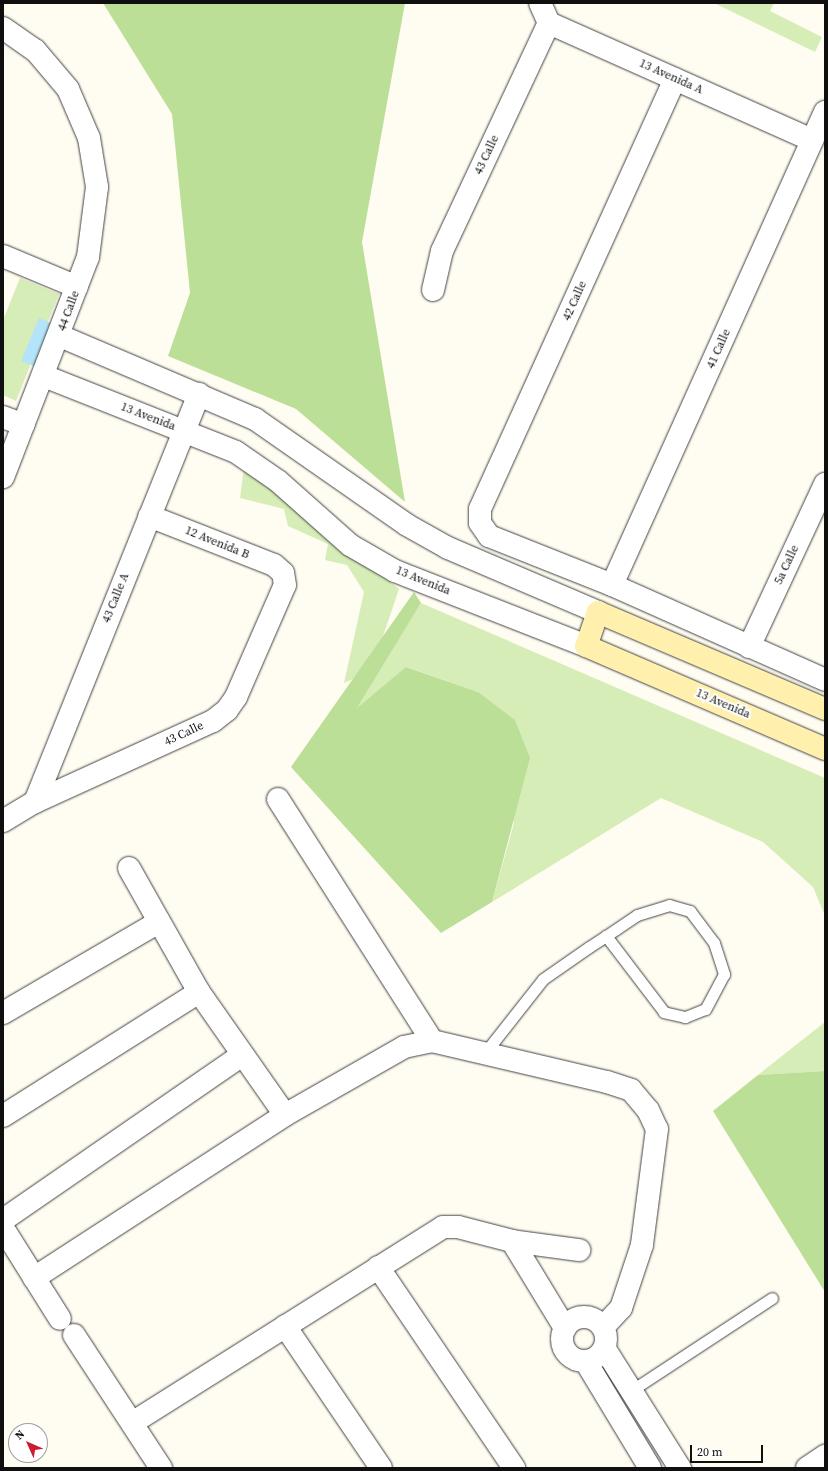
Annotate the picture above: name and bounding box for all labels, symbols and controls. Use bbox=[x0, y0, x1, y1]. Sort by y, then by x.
street label: 13 Avenida A bbox=[637, 57, 705, 97]
street label: 43 Calle bbox=[472, 133, 502, 177]
street label: 42 Calle bbox=[560, 279, 590, 323]
street label: 44 Calle bbox=[55, 289, 83, 333]
street label: 41 Calle bbox=[704, 327, 734, 371]
street label: 13 Avenida bbox=[119, 400, 177, 434]
street label: 12 Avenida B bbox=[183, 524, 251, 562]
street label: 5a Calle bbox=[772, 543, 802, 587]
street label: 13 Avenida bbox=[394, 564, 452, 598]
street label: 43 Calle A bbox=[99, 571, 133, 625]
street label: 13 Avenida bbox=[694, 686, 752, 722]
street label: 43 Calle bbox=[162, 719, 206, 749]
north arrow bbox=[8, 1423, 48, 1463]
text: N bbox=[12, 1427, 28, 1443]
scale bar bbox=[692, 1437, 765, 1463]
text: 20 m bbox=[697, 1444, 723, 1460]

